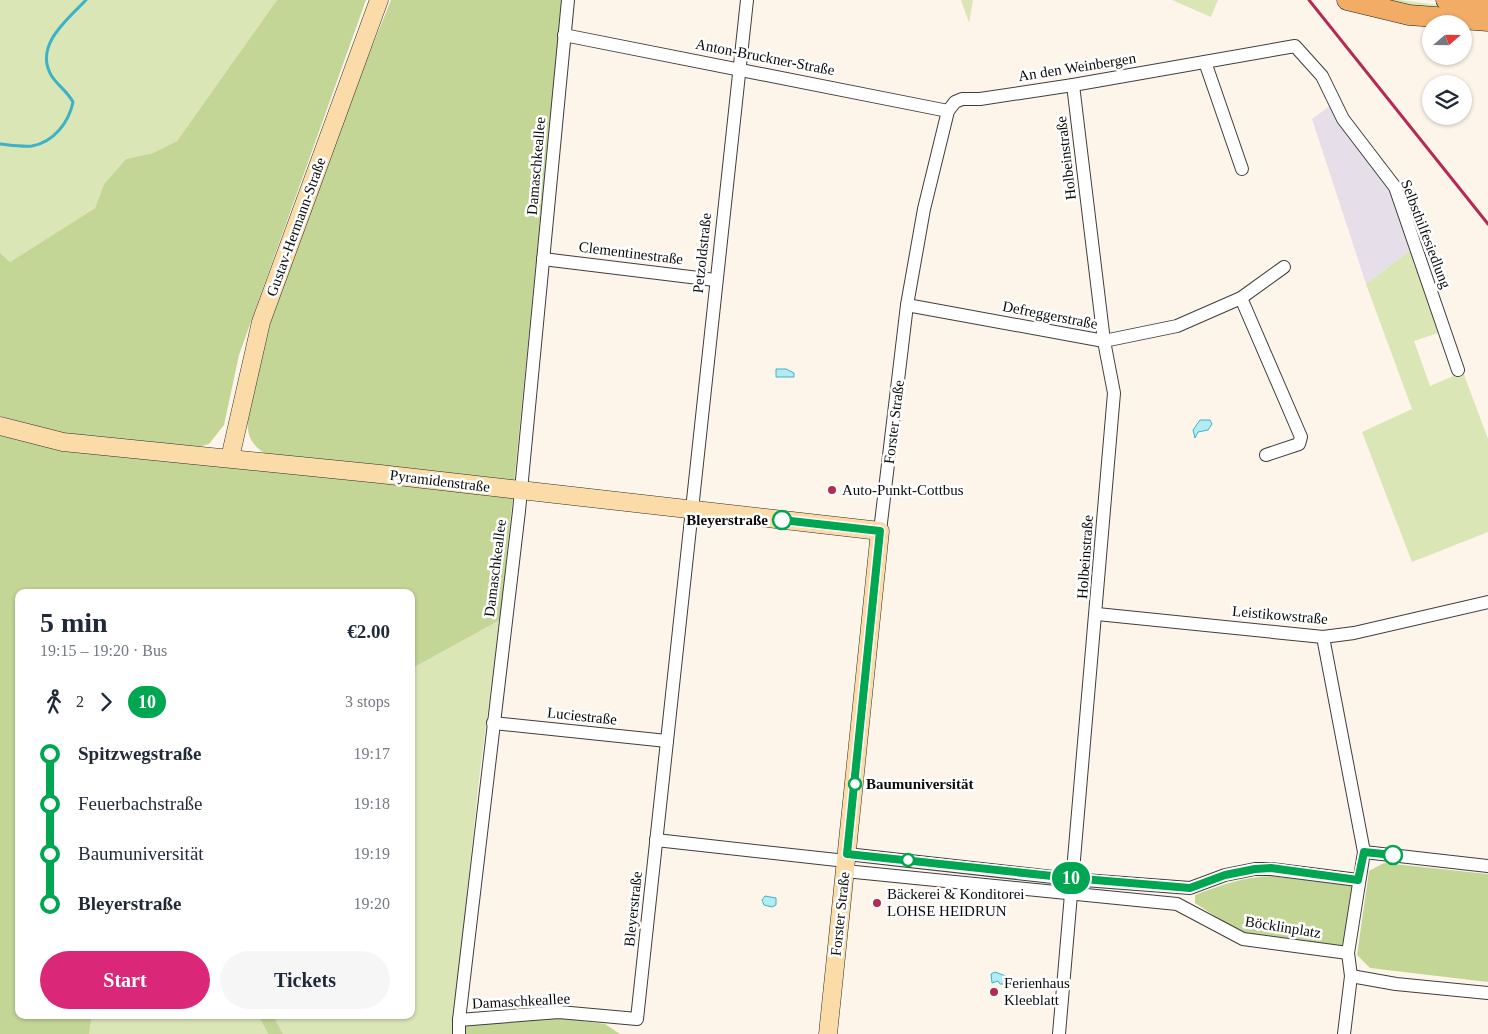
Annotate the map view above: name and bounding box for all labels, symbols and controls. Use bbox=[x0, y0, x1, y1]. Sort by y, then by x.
north arrow bbox=[1422, 15, 1472, 65]
map controls bbox=[1422, 15, 1472, 125]
street label: Anton-Bruckner-Straße bbox=[694, 36, 836, 78]
street label: An den Weinbergen bbox=[1017, 50, 1138, 84]
button: layers bbox=[1422, 75, 1472, 125]
street label: Holbeinstraße bbox=[1053, 115, 1079, 201]
street label: Damaschkeallee bbox=[524, 116, 548, 216]
street label: Gustav-Hermann-Straße bbox=[263, 155, 329, 299]
street label: Selbsthilfesiedlung bbox=[1398, 177, 1454, 291]
street label: Petzoldstraße bbox=[690, 212, 714, 294]
street label: Clementinestraße bbox=[578, 239, 684, 267]
street label: Defreggerstraße bbox=[1001, 298, 1099, 332]
street label: Forster Straße bbox=[881, 379, 907, 465]
street label: Pyramidenstraße bbox=[389, 467, 491, 495]
place label: Auto-Punkt-Cottbus bbox=[842, 482, 964, 498]
marker: Auto-Punkt-Cottbus bbox=[826, 484, 838, 496]
marker: Bleyerstraße bbox=[772, 510, 792, 530]
place label: Bleyerstraße bbox=[686, 512, 768, 528]
street label: Holbeinstraße bbox=[1074, 514, 1096, 600]
street label: Damaschkeallee bbox=[481, 518, 509, 618]
street label: Leistikowstraße bbox=[1232, 603, 1329, 627]
text: 5 min bbox=[40, 607, 108, 638]
text: €2.00 bbox=[347, 621, 390, 642]
text: 19:15 – 19:20 · Bus bbox=[40, 642, 167, 659]
icon: walk bbox=[40, 688, 68, 716]
icon: forward bbox=[92, 688, 120, 716]
text: 10 bbox=[138, 692, 156, 712]
text: 2 bbox=[76, 693, 84, 710]
text: 3 stops bbox=[345, 693, 390, 710]
street label: Luciestraße bbox=[546, 704, 618, 728]
text: Spitzwegstraße bbox=[78, 743, 201, 764]
text: 19:17 bbox=[354, 745, 390, 762]
place label: Baumuniversität bbox=[866, 776, 974, 792]
marker: Baumuniversität bbox=[848, 777, 862, 791]
text: Feuerbachstraße bbox=[78, 793, 203, 814]
text: 19:18 bbox=[354, 795, 390, 812]
text: Baumuniversität bbox=[78, 843, 204, 864]
text: 19:19 bbox=[354, 845, 390, 862]
unlabelled marker bbox=[1383, 845, 1403, 865]
unlabelled marker bbox=[901, 853, 915, 867]
line badge: 10 bbox=[1048, 862, 1094, 894]
text: 10 bbox=[1062, 868, 1080, 888]
street label: Bleyerstraße bbox=[621, 870, 645, 948]
street label: Forster Straße bbox=[828, 871, 852, 957]
place label: Bäckerei & Konditorei LOHSE HEIDRUN bbox=[887, 886, 1024, 919]
text: Bleyerstraße bbox=[78, 893, 181, 914]
text: 19:20 bbox=[354, 895, 390, 912]
marker: Bäckerei & Konditorei LOHSE HEIDRUN bbox=[871, 897, 883, 909]
street label: Böcklinplatz bbox=[1244, 913, 1322, 941]
button: Start bbox=[40, 951, 210, 1009]
button: Tickets bbox=[220, 951, 390, 1009]
place label: Ferienhaus Kleeblatt bbox=[1004, 975, 1070, 1008]
marker: Ferienhaus Kleeblatt bbox=[988, 986, 1000, 998]
street label: Damaschkeallee bbox=[472, 990, 571, 1012]

